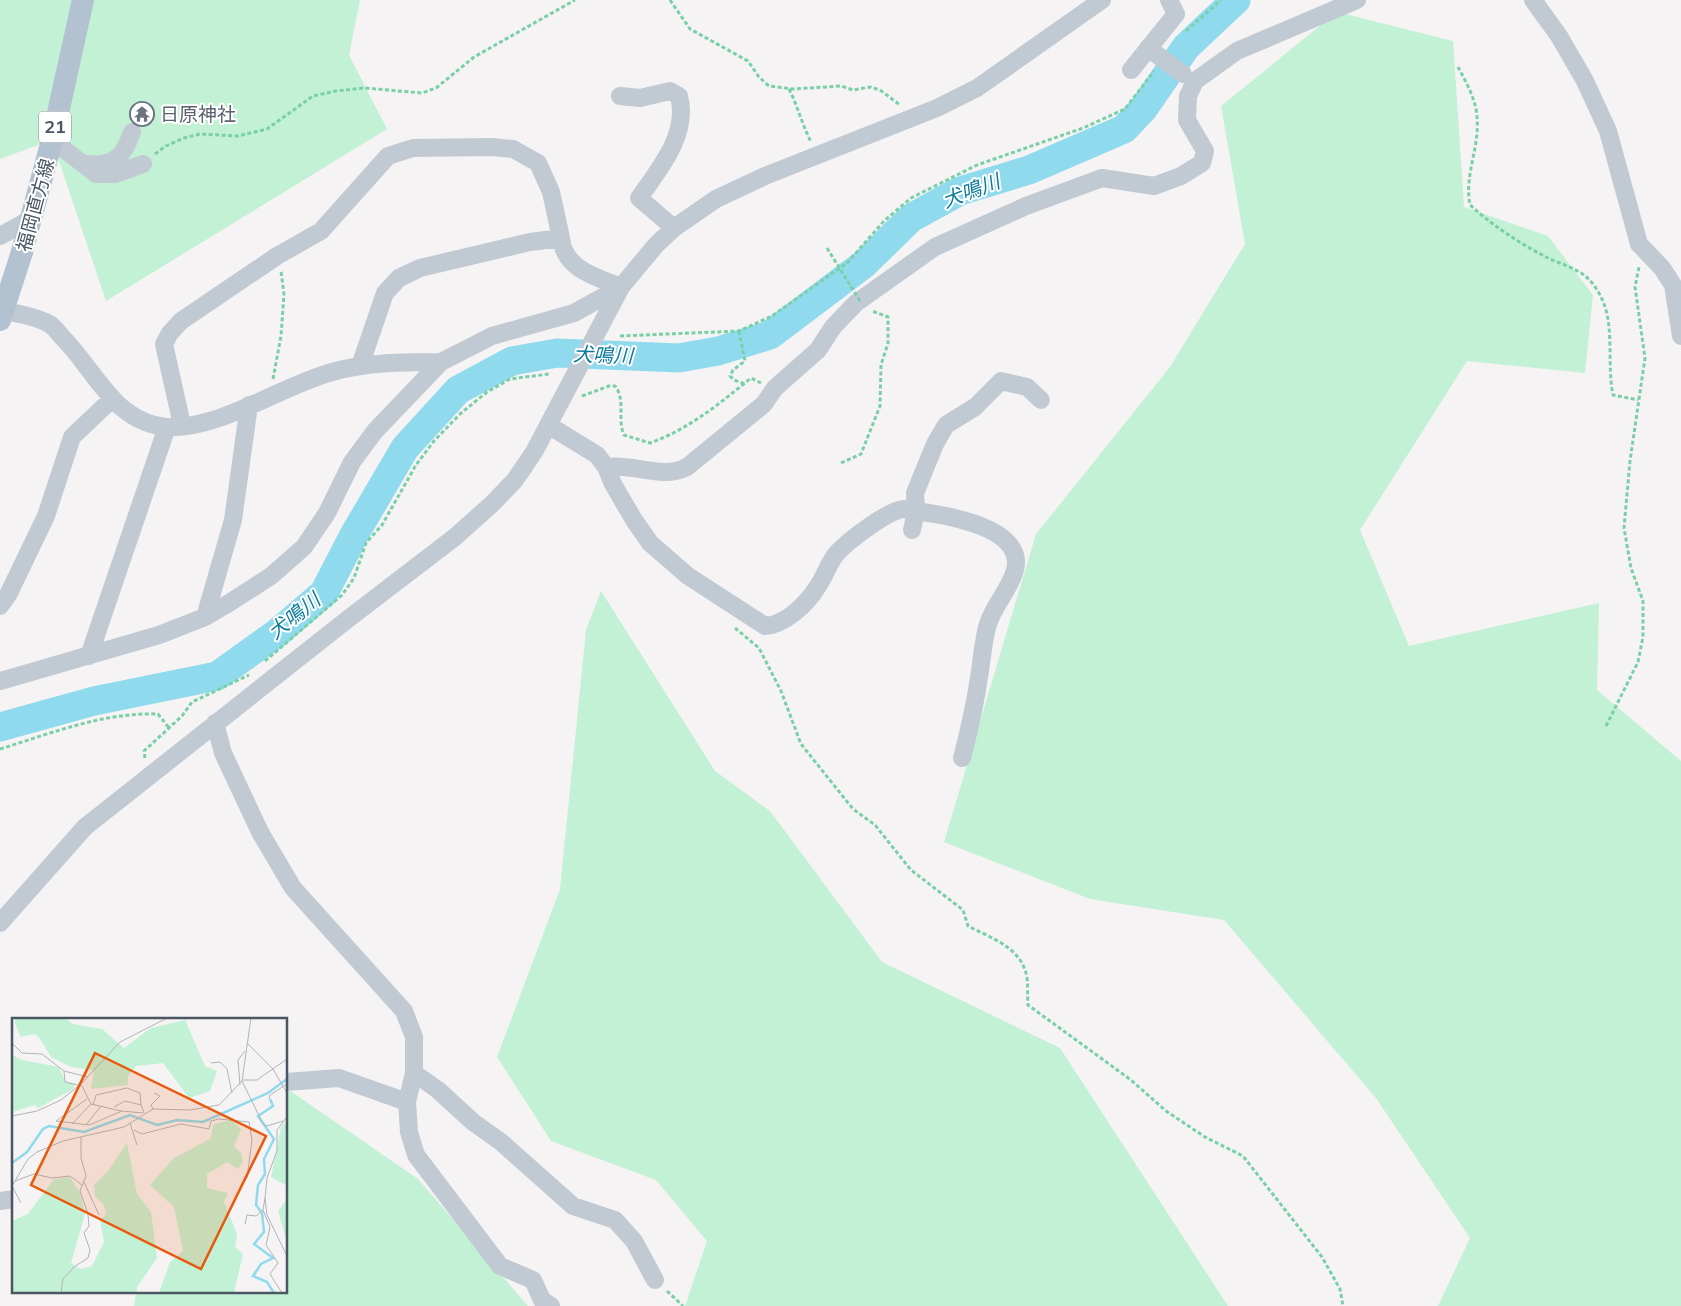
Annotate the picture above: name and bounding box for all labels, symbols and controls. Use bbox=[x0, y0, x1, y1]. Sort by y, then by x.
temple icon: 日原神社 bbox=[129, 101, 155, 127]
place label: 日原神社 bbox=[160, 102, 236, 126]
road number: 21 bbox=[39, 111, 71, 142]
street label: 福岡直方線 bbox=[11, 156, 59, 254]
water label: 犬鳴川 bbox=[938, 167, 1005, 213]
water label: 犬鳴川 bbox=[573, 341, 635, 368]
water label: 犬鳴川 bbox=[263, 586, 326, 644]
inset map bbox=[12, 1018, 288, 1294]

